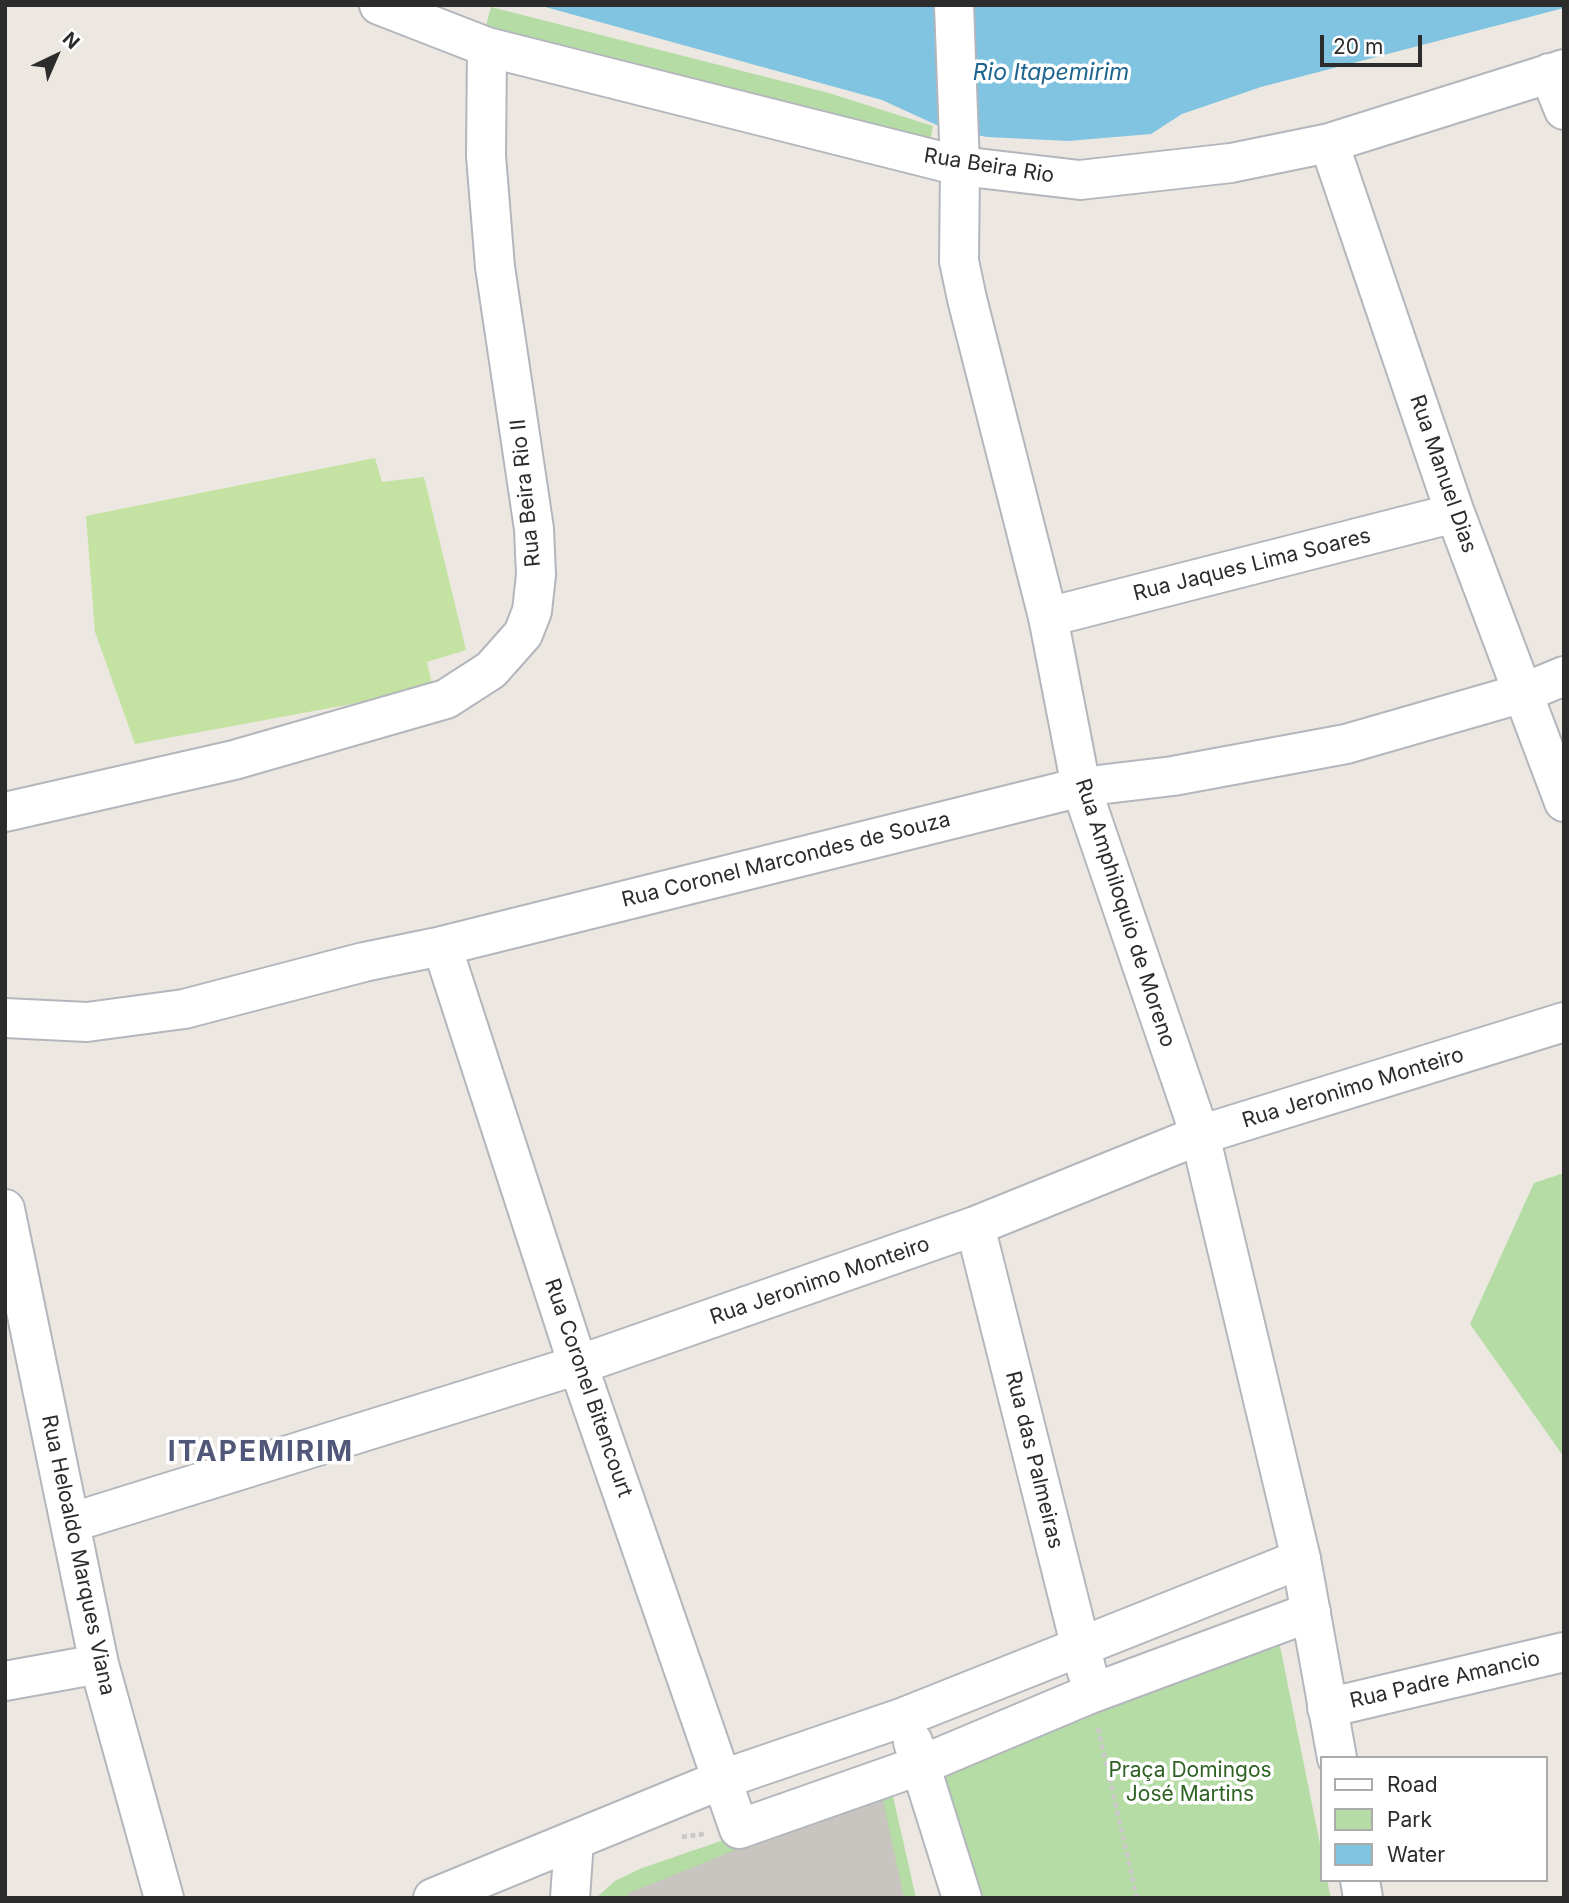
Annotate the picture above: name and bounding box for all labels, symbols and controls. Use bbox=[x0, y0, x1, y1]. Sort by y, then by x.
north arrow bbox=[21, 21, 91, 91]
scale bar bbox=[1324, 21, 1426, 65]
text: N bbox=[58, 27, 84, 54]
text: 20 m bbox=[1333, 34, 1383, 59]
water label: Rio Itapemirim bbox=[973, 59, 1129, 87]
street label: Rua Beira Rio bbox=[922, 143, 1056, 189]
street label: Rua Manuel Dias bbox=[1404, 392, 1482, 556]
street label: Rua Beira Rio II bbox=[506, 418, 546, 568]
street label: Rua Jaques Lima Soares bbox=[1131, 523, 1373, 607]
street label: Rua Amphiloquio de Moreno bbox=[1070, 776, 1180, 1050]
street label: Rua Coronel Marcondes de Souza bbox=[619, 807, 953, 913]
street label: Rua Jeronimo Monteiro bbox=[1239, 1042, 1467, 1134]
street label: Rua Jeronimo Monteiro bbox=[707, 1232, 933, 1330]
street label: Rua Coronel Bitencourt bbox=[539, 1275, 637, 1501]
street label: Rua das Palmeiras bbox=[1000, 1369, 1068, 1551]
street label: Rua Heloaldo Marques Viana bbox=[36, 1413, 120, 1697]
district label: ITAPEMIRIM bbox=[169, 1436, 353, 1470]
street label: Rua Padre Amancio bbox=[1348, 1646, 1542, 1714]
legend bbox=[1320, 1756, 1548, 1882]
park label: Praça Domingos José Martins bbox=[1108, 1758, 1272, 1808]
text: Road bbox=[1387, 1772, 1438, 1797]
text: Park bbox=[1387, 1807, 1432, 1832]
text: Water bbox=[1387, 1842, 1445, 1867]

